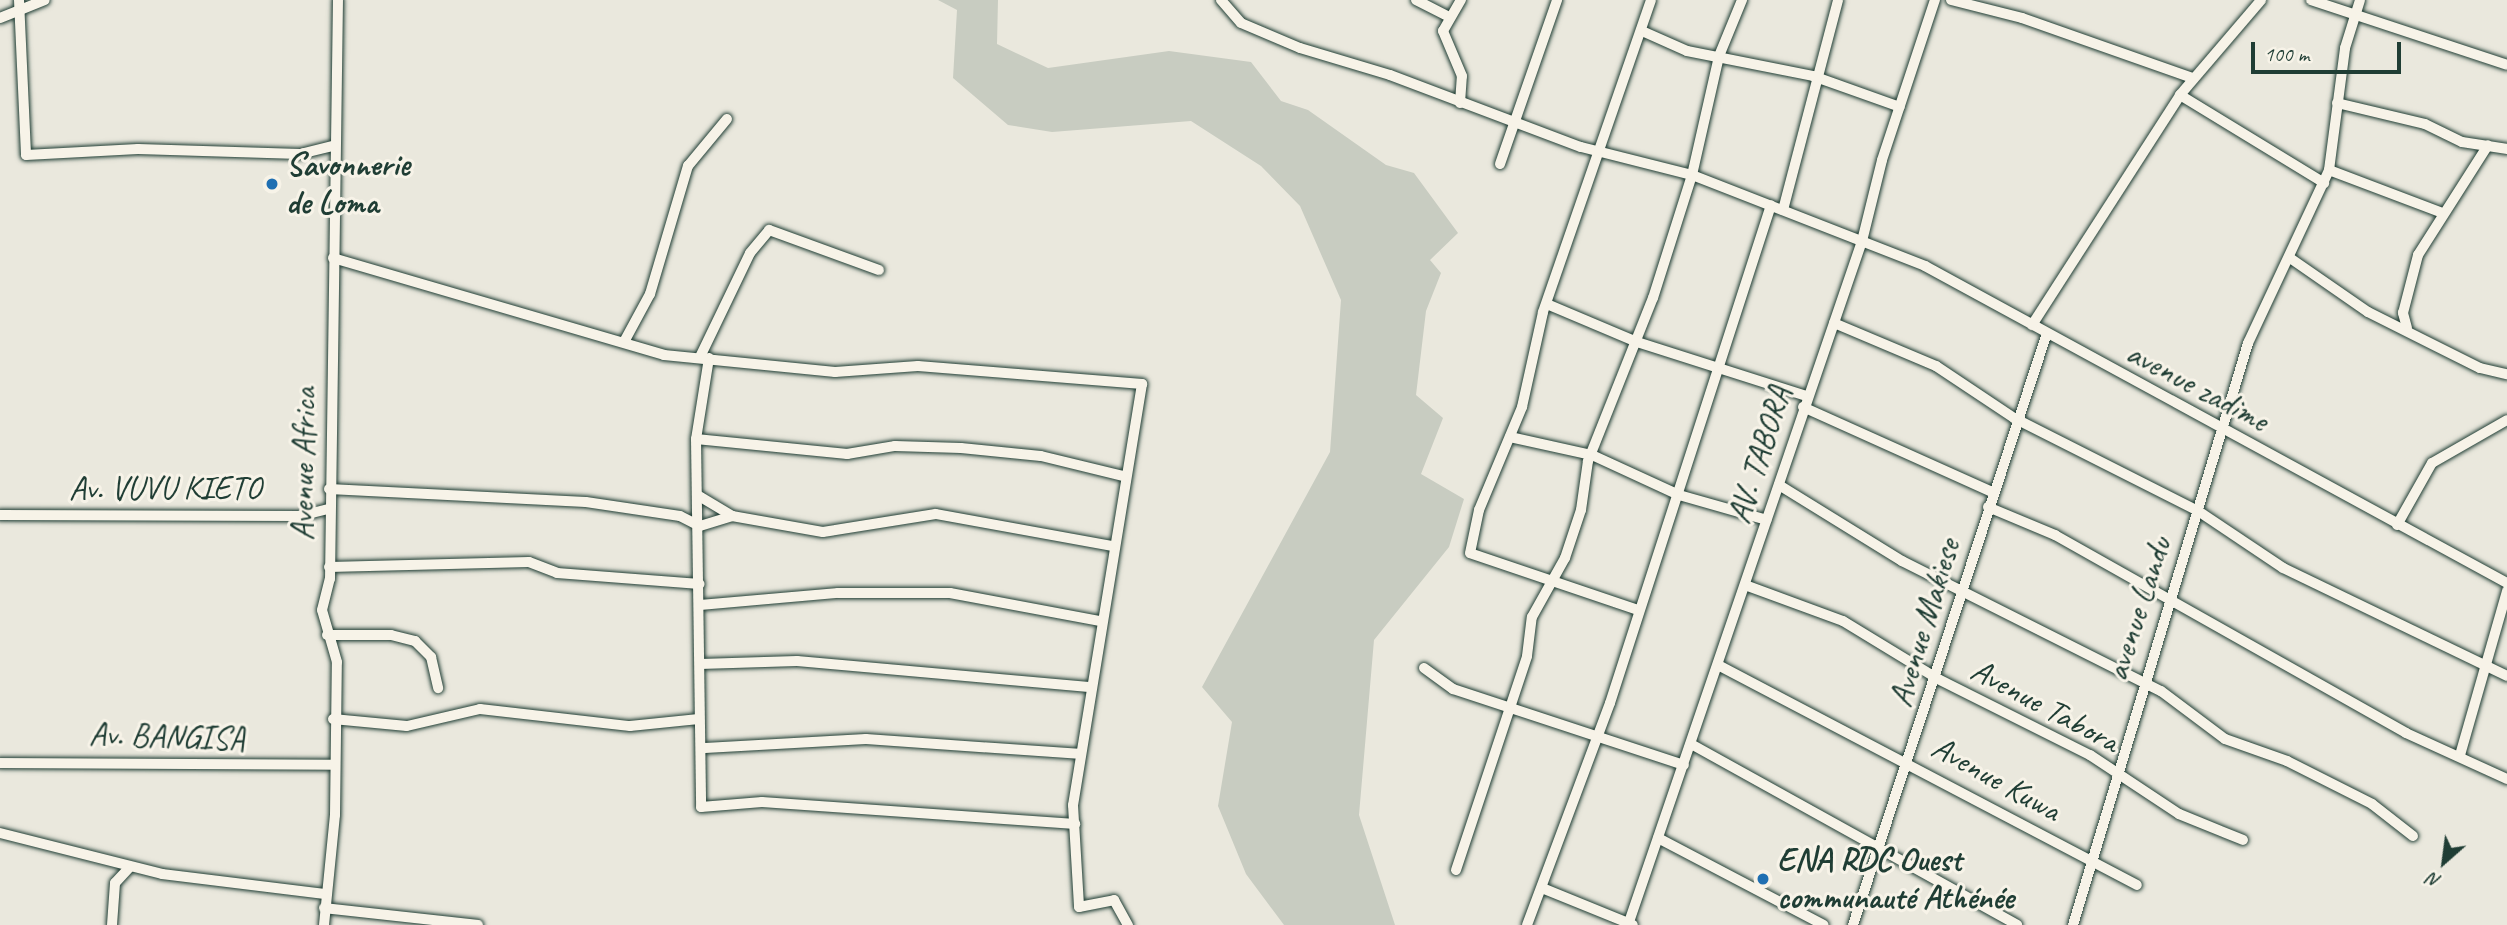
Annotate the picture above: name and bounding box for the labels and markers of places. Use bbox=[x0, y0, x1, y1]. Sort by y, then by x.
place label: Savonnerie de Loma bbox=[286, 145, 410, 223]
marker: Savonnerie de Loma bbox=[264, 176, 280, 192]
place label: ENA RDC Ouest communauté Athénée bbox=[1777, 840, 2014, 918]
marker: ENA RDC Ouest communauté Athénée bbox=[1755, 871, 1771, 887]

